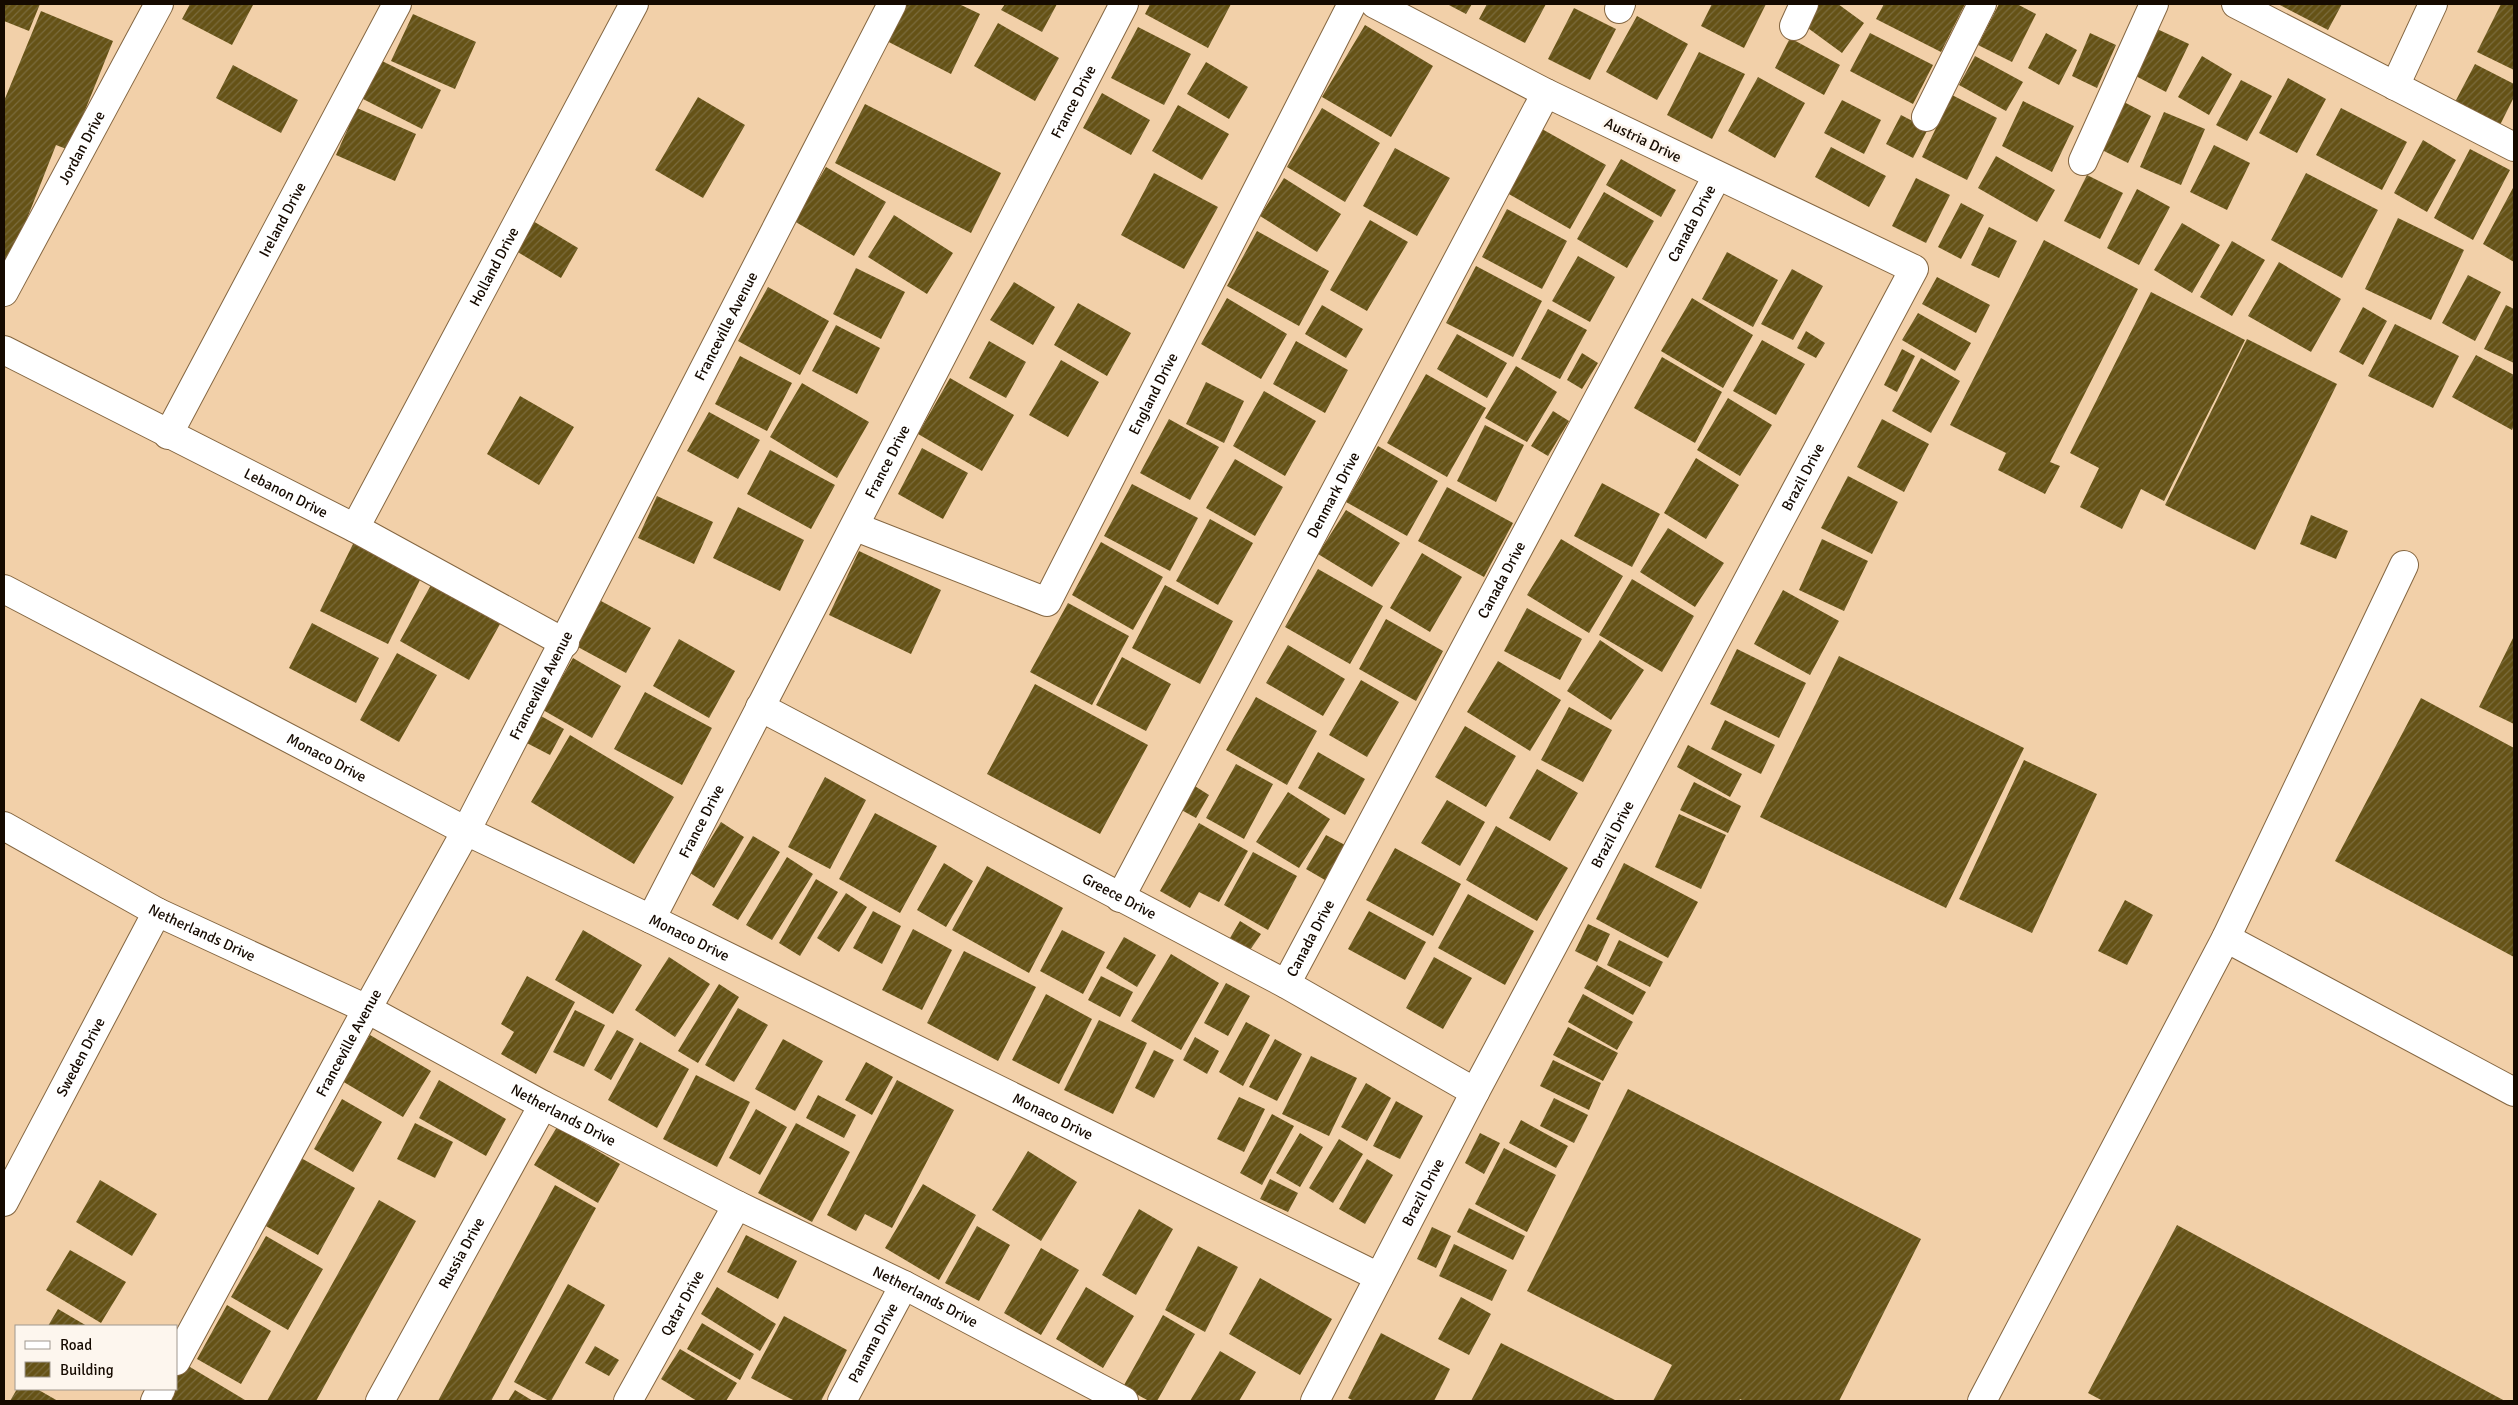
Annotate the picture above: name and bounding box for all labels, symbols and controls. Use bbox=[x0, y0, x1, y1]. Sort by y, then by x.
street label: France Drive bbox=[1047, 62, 1100, 141]
street label: Jordan Drive bbox=[55, 108, 109, 187]
street label: Austria Drive bbox=[1602, 114, 1684, 166]
street label: Ireland Drive bbox=[255, 179, 310, 260]
street label: Canada Drive bbox=[1664, 182, 1720, 265]
street label: Holland Drive bbox=[466, 224, 523, 309]
street label: Franceville Avenue bbox=[691, 269, 762, 384]
street label: England Drive bbox=[1125, 350, 1182, 438]
street label: France Drive bbox=[861, 422, 914, 501]
street label: Brazil Drive bbox=[1778, 440, 1828, 514]
street label: Denmark Drive bbox=[1303, 449, 1363, 541]
street label: Lebanon Drive bbox=[241, 464, 331, 522]
street label: Canada Drive bbox=[1474, 538, 1529, 622]
street label: Franceville Avenue bbox=[506, 628, 577, 743]
street label: Monaco Drive bbox=[284, 730, 369, 786]
street label: France Drive bbox=[675, 782, 728, 861]
street label: Brazil Drive bbox=[1587, 797, 1638, 871]
street label: Greece Drive bbox=[1079, 869, 1159, 923]
street label: Canada Drive bbox=[1283, 896, 1338, 980]
street label: Netherlands Drive bbox=[145, 900, 258, 965]
street label: Monaco Drive bbox=[646, 910, 732, 965]
street label: Franceville Avenue bbox=[312, 986, 385, 1100]
street label: Sweden Drive bbox=[52, 1014, 109, 1100]
street label: Netherlands Drive bbox=[508, 1080, 619, 1150]
street label: Monaco Drive bbox=[1009, 1089, 1096, 1144]
street label: Brazil Drive bbox=[1398, 1155, 1448, 1229]
street label: Russia Drive bbox=[435, 1214, 488, 1292]
street label: Netherlands Drive bbox=[870, 1262, 981, 1331]
street label: Qatar Drive bbox=[657, 1267, 708, 1339]
street label: Panama Drive bbox=[844, 1300, 902, 1386]
legend bbox=[15, 1325, 178, 1390]
text: Road bbox=[60, 1336, 92, 1354]
text: Building bbox=[60, 1361, 114, 1379]

